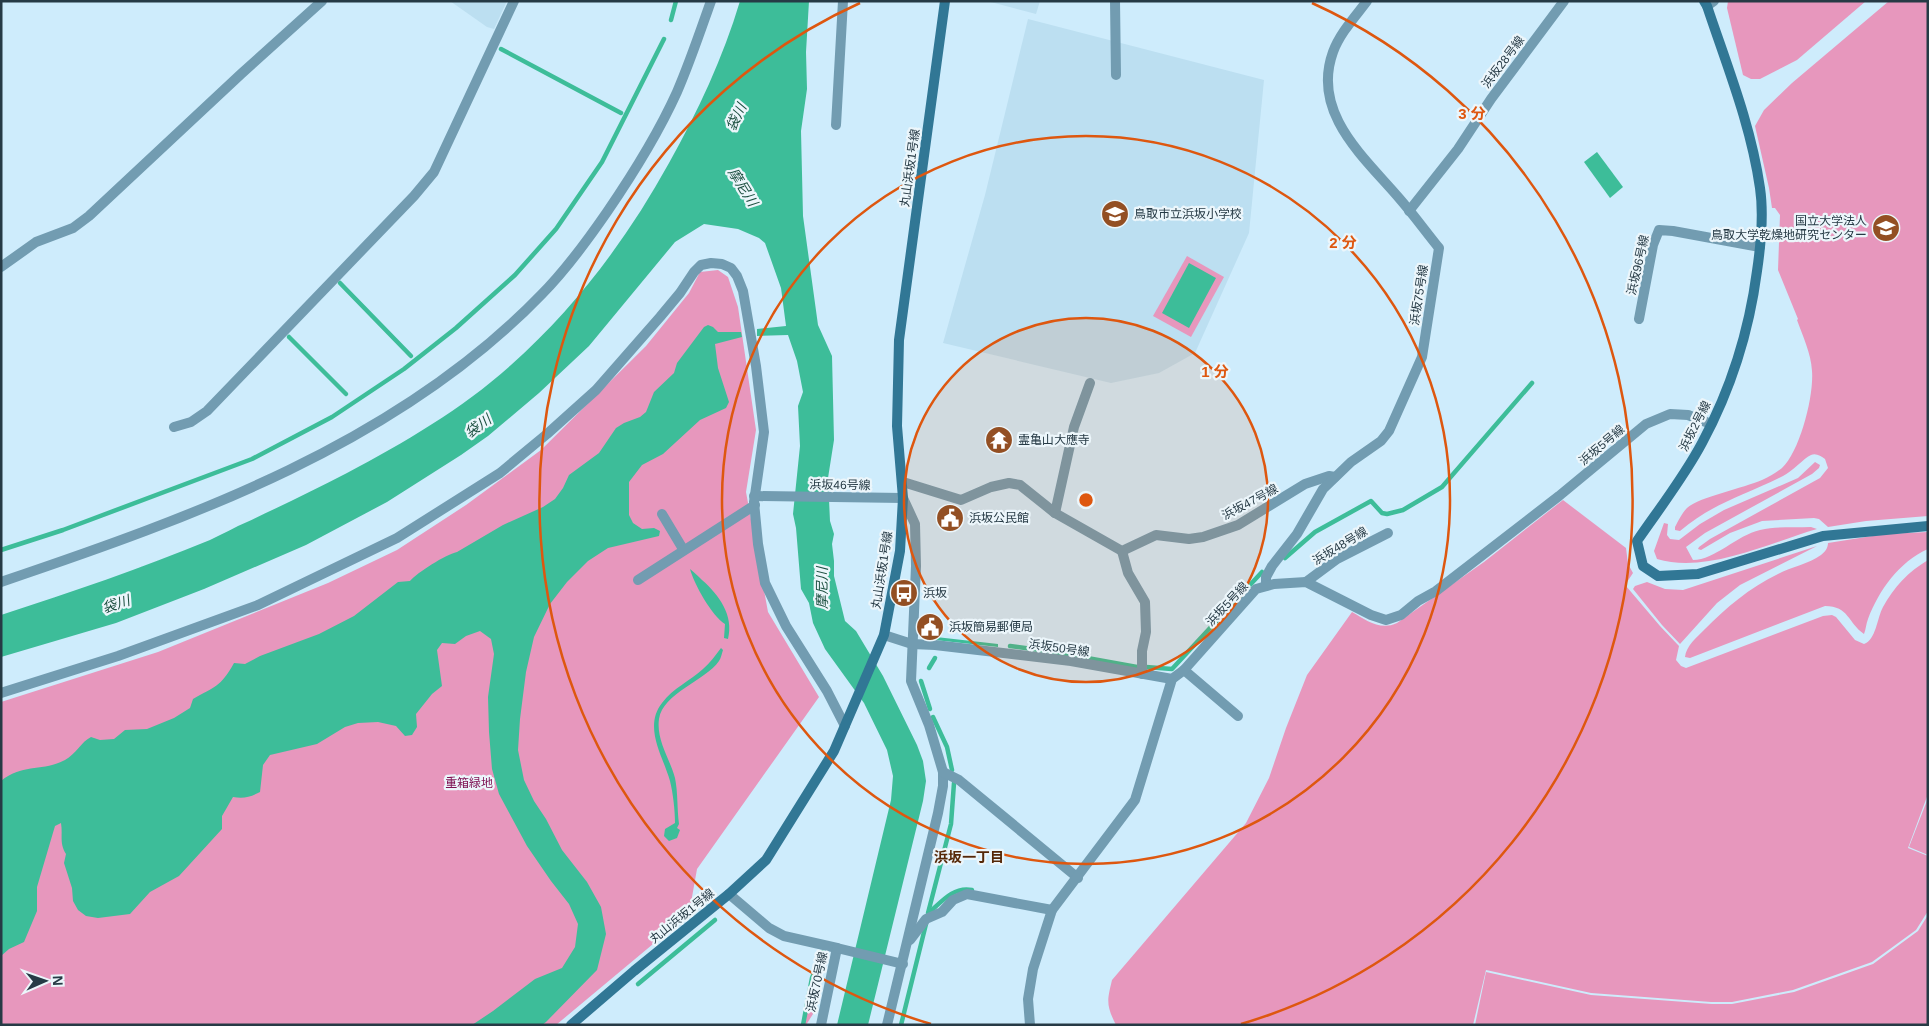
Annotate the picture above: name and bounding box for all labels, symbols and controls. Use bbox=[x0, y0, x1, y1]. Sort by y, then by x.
street label: 浜坂28号線 bbox=[1479, 33, 1527, 91]
water label: 袋川 bbox=[723, 99, 750, 133]
text: 3 分 bbox=[1458, 105, 1486, 122]
street label: 丸山浜坂1号線 bbox=[898, 128, 922, 208]
water label: 摩尼川 bbox=[725, 165, 762, 211]
school or university icon: 鳥取市立浜坂小学校 bbox=[1100, 199, 1130, 229]
place label: 鳥取市立浜坂小学校 bbox=[1134, 207, 1242, 221]
school or university icon: 国立大学法人 鳥取大学乾燥地研究センター bbox=[1871, 213, 1901, 243]
place label: 国立大学法人 鳥取大学乾燥地研究センター bbox=[1711, 214, 1867, 242]
text: 2 分 bbox=[1329, 234, 1357, 251]
street label: 浜坂96号線 bbox=[1624, 234, 1652, 296]
street label: 浜坂75号線 bbox=[1407, 264, 1431, 326]
text: 1 分 bbox=[1201, 363, 1229, 380]
street label: 浜坂2号線 bbox=[1676, 398, 1714, 454]
water label: 袋川 bbox=[462, 410, 496, 441]
street label: 浜坂5号線 bbox=[1577, 422, 1627, 468]
temple icon: 霊亀山大應寺 bbox=[984, 425, 1014, 455]
place label: 霊亀山大應寺 bbox=[1018, 433, 1090, 447]
street label: 浜坂46号線 bbox=[809, 477, 871, 493]
street label: 浜坂47号線 bbox=[1220, 481, 1280, 523]
centre of rings bbox=[1077, 491, 1095, 509]
public building icon: 浜坂公民館 bbox=[935, 503, 965, 533]
place label: 浜坂公民館 bbox=[969, 511, 1029, 525]
street label: 浜坂48号線 bbox=[1310, 524, 1370, 568]
street label: 丸山浜坂1号線 bbox=[869, 530, 895, 610]
water label: 摩尼川 bbox=[814, 565, 830, 609]
bus stop icon: 浜坂 bbox=[889, 578, 919, 608]
street label: 浜坂5号線 bbox=[1203, 579, 1251, 629]
place label: 浜坂 bbox=[923, 586, 947, 600]
water label: 袋川 bbox=[100, 591, 134, 616]
public building icon: 浜坂簡易郵便局 bbox=[915, 612, 945, 642]
place label: 浜坂簡易郵便局 bbox=[949, 620, 1033, 634]
street label: 浜坂50号線 bbox=[1028, 637, 1090, 659]
park label: 重箱緑地 bbox=[445, 776, 493, 790]
district label: 浜坂一丁目 bbox=[934, 849, 1004, 865]
street label: 丸山浜坂1号線 bbox=[647, 886, 717, 946]
street label: 浜坂70号線 bbox=[804, 951, 830, 1013]
north arrow bbox=[20, 956, 70, 1006]
text: N bbox=[50, 975, 66, 986]

